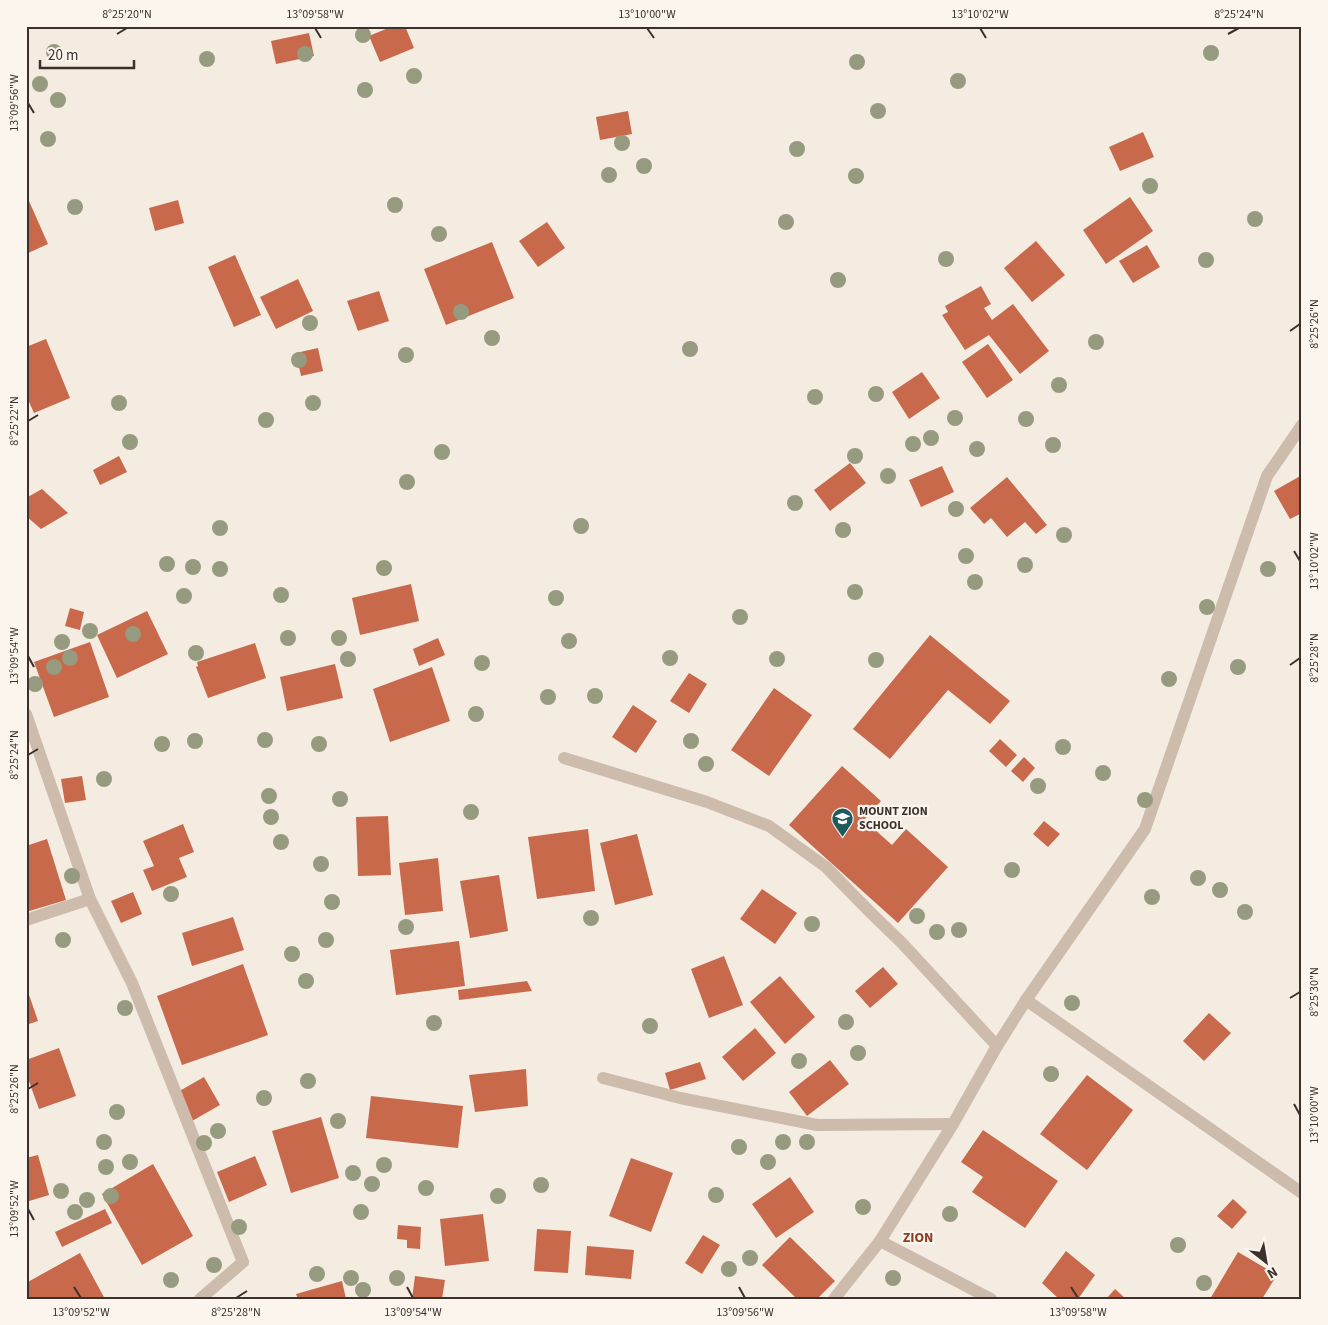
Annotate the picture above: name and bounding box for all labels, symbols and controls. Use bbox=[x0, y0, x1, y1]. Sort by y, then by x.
text: 8°25'20"N bbox=[102, 6, 152, 23]
text: 13°09'58"W bbox=[286, 6, 344, 23]
text: 13°10'00"W bbox=[618, 6, 676, 23]
text: 13°10'02"W bbox=[951, 6, 1009, 23]
text: 8°25'24"N bbox=[1214, 6, 1264, 23]
scale bar bbox=[40, 38, 134, 70]
text: 20 m bbox=[48, 45, 78, 66]
text: 13°09'56"W bbox=[6, 74, 23, 132]
text: 8°25'26"N bbox=[1306, 299, 1323, 349]
text: 8°25'22"N bbox=[6, 396, 23, 446]
text: 13°10'02"W bbox=[1306, 532, 1323, 590]
text: 13°09'54"W bbox=[6, 627, 23, 685]
text: 8°25'28"N bbox=[1306, 633, 1323, 683]
text: 8°25'24"N bbox=[6, 730, 23, 780]
place label: MOUNT ZION SCHOOL bbox=[859, 803, 928, 834]
school or university icon: MOUNT ZION SCHOOL bbox=[831, 806, 855, 837]
text: 8°25'30"N bbox=[1306, 967, 1323, 1017]
text: 8°25'26"N bbox=[6, 1064, 23, 1114]
text: 13°10'00"W bbox=[1306, 1086, 1323, 1144]
text: 13°09'52"W bbox=[6, 1180, 23, 1238]
district label: ZION bbox=[903, 1228, 933, 1248]
north arrow bbox=[1240, 1238, 1290, 1288]
text: N bbox=[1263, 1261, 1281, 1283]
text: 13°09'52"W bbox=[52, 1304, 110, 1321]
text: 8°25'28"N bbox=[211, 1304, 261, 1321]
text: 13°09'54"W bbox=[384, 1304, 442, 1321]
text: 13°09'56"W bbox=[716, 1304, 774, 1321]
text: 13°09'58"W bbox=[1049, 1304, 1107, 1321]

